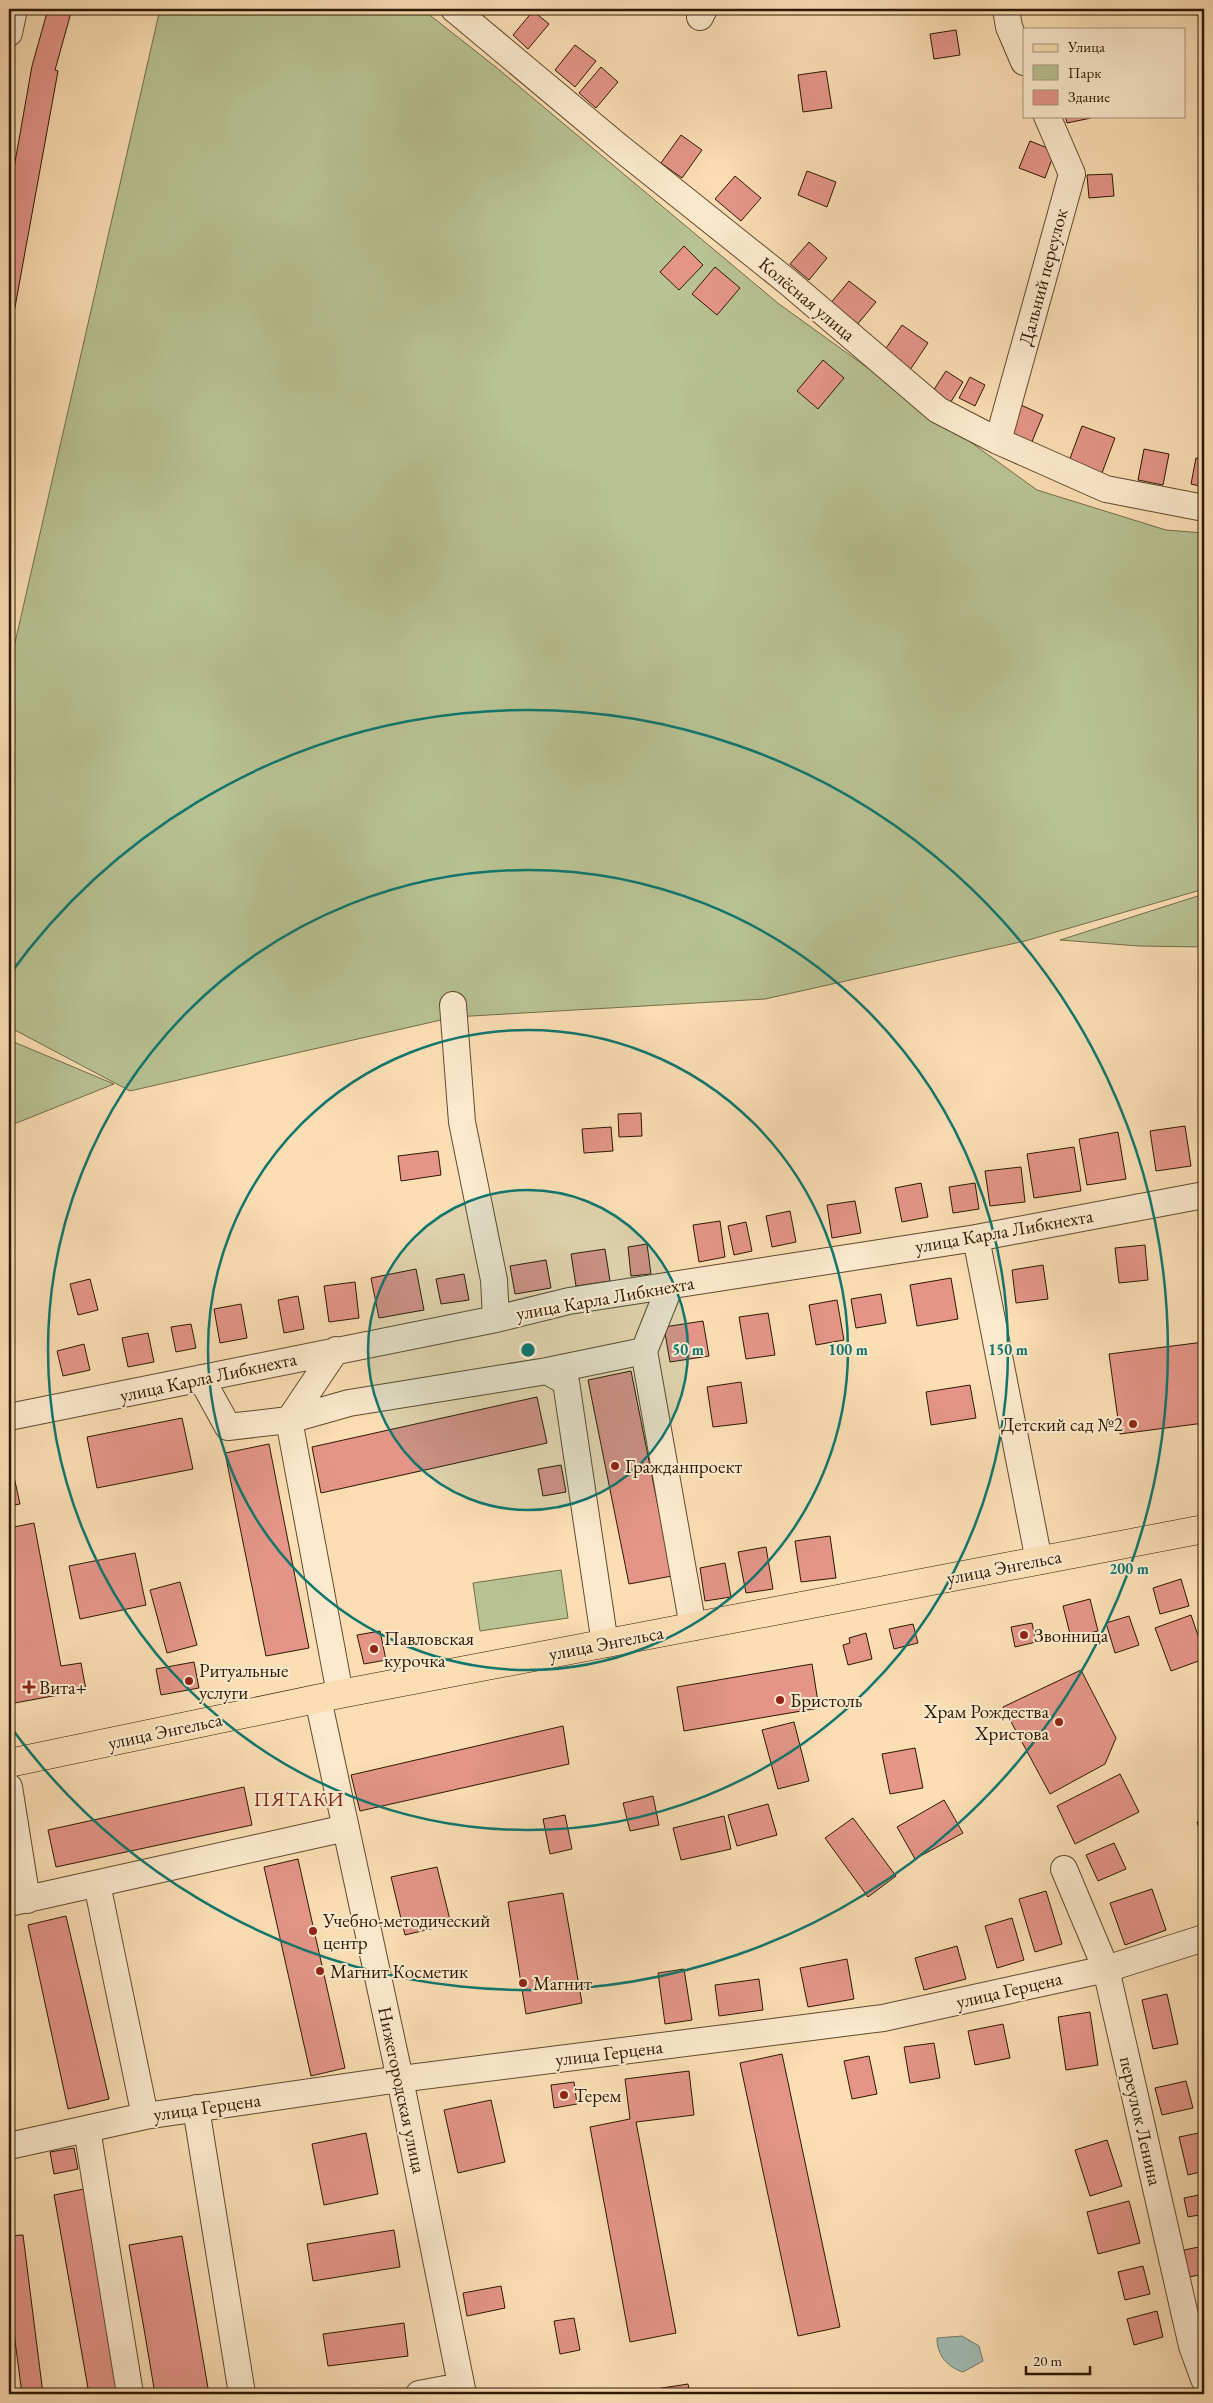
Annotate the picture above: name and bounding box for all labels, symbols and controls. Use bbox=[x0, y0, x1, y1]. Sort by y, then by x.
legend bbox=[1023, 28, 1186, 118]
text: Улица bbox=[1067, 37, 1105, 56]
text: Парк bbox=[1068, 63, 1101, 82]
text: Здание bbox=[1068, 87, 1110, 106]
street label: Дальний переулок bbox=[1013, 206, 1073, 348]
street label: Колёсная улица bbox=[753, 251, 861, 347]
street label: улица Карла Либкнехта bbox=[913, 1203, 1095, 1259]
street label: улица Карла Либкнехта bbox=[514, 1270, 696, 1326]
text: 50 m bbox=[672, 1340, 704, 1359]
text: 100 m bbox=[828, 1340, 868, 1359]
text: 150 m bbox=[988, 1340, 1028, 1359]
centre of rings bbox=[519, 1341, 537, 1359]
street label: улица Карла Либкнехта bbox=[117, 1346, 299, 1408]
place label: Детский сад №2 bbox=[1001, 1412, 1123, 1437]
marker: Детский сад №2 bbox=[1127, 1418, 1139, 1430]
place label: Гражданпроект bbox=[625, 1454, 742, 1479]
marker: Гражданпроект bbox=[609, 1460, 621, 1472]
street label: улица Энгельса bbox=[944, 1544, 1064, 1590]
text: 200 m bbox=[1109, 1559, 1149, 1578]
street label: улица Энгельса bbox=[546, 1620, 666, 1666]
place label: Звонница bbox=[1034, 1623, 1109, 1648]
place label: Павловская курочка bbox=[384, 1626, 475, 1673]
marker: Звонница bbox=[1018, 1629, 1030, 1641]
marker: Павловская курочка bbox=[368, 1643, 380, 1655]
place label: Ритуальные услуги bbox=[199, 1658, 288, 1705]
place label: Вита+ bbox=[39, 1675, 87, 1700]
marker: Ритуальные услуги bbox=[183, 1675, 195, 1687]
marker: Вита+ bbox=[23, 1681, 35, 1693]
place label: Бристоль bbox=[790, 1688, 863, 1713]
marker: Бристоль bbox=[774, 1694, 786, 1706]
place label: Храм Рождества Христова bbox=[923, 1699, 1049, 1746]
street label: улица Энгельса bbox=[105, 1707, 225, 1755]
marker: Храм Рождества Христова bbox=[1053, 1716, 1065, 1728]
district label: ПЯТАКИ bbox=[254, 1786, 344, 1812]
place label: Учебно-методический центр bbox=[322, 1908, 490, 1955]
marker: Учебно-методический центр bbox=[307, 1925, 319, 1937]
place label: Магнит Косметик bbox=[330, 1959, 468, 1984]
marker: Магнит Косметик bbox=[314, 1965, 326, 1977]
street label: улица Герцена bbox=[953, 1966, 1065, 2014]
place label: Магнит bbox=[533, 1971, 592, 1996]
marker: Магнит bbox=[517, 1977, 529, 1989]
street label: Нижегородская улица bbox=[372, 2004, 432, 2176]
street label: улица Герцена bbox=[554, 2034, 665, 2072]
street label: переулок Ленина bbox=[1114, 2054, 1168, 2188]
place label: Терем bbox=[574, 2083, 621, 2108]
street label: улица Герцена bbox=[152, 2087, 263, 2127]
marker: Терем bbox=[558, 2089, 570, 2101]
scale bar bbox=[1026, 2343, 1089, 2375]
text: 20 m bbox=[1033, 2351, 1062, 2370]

